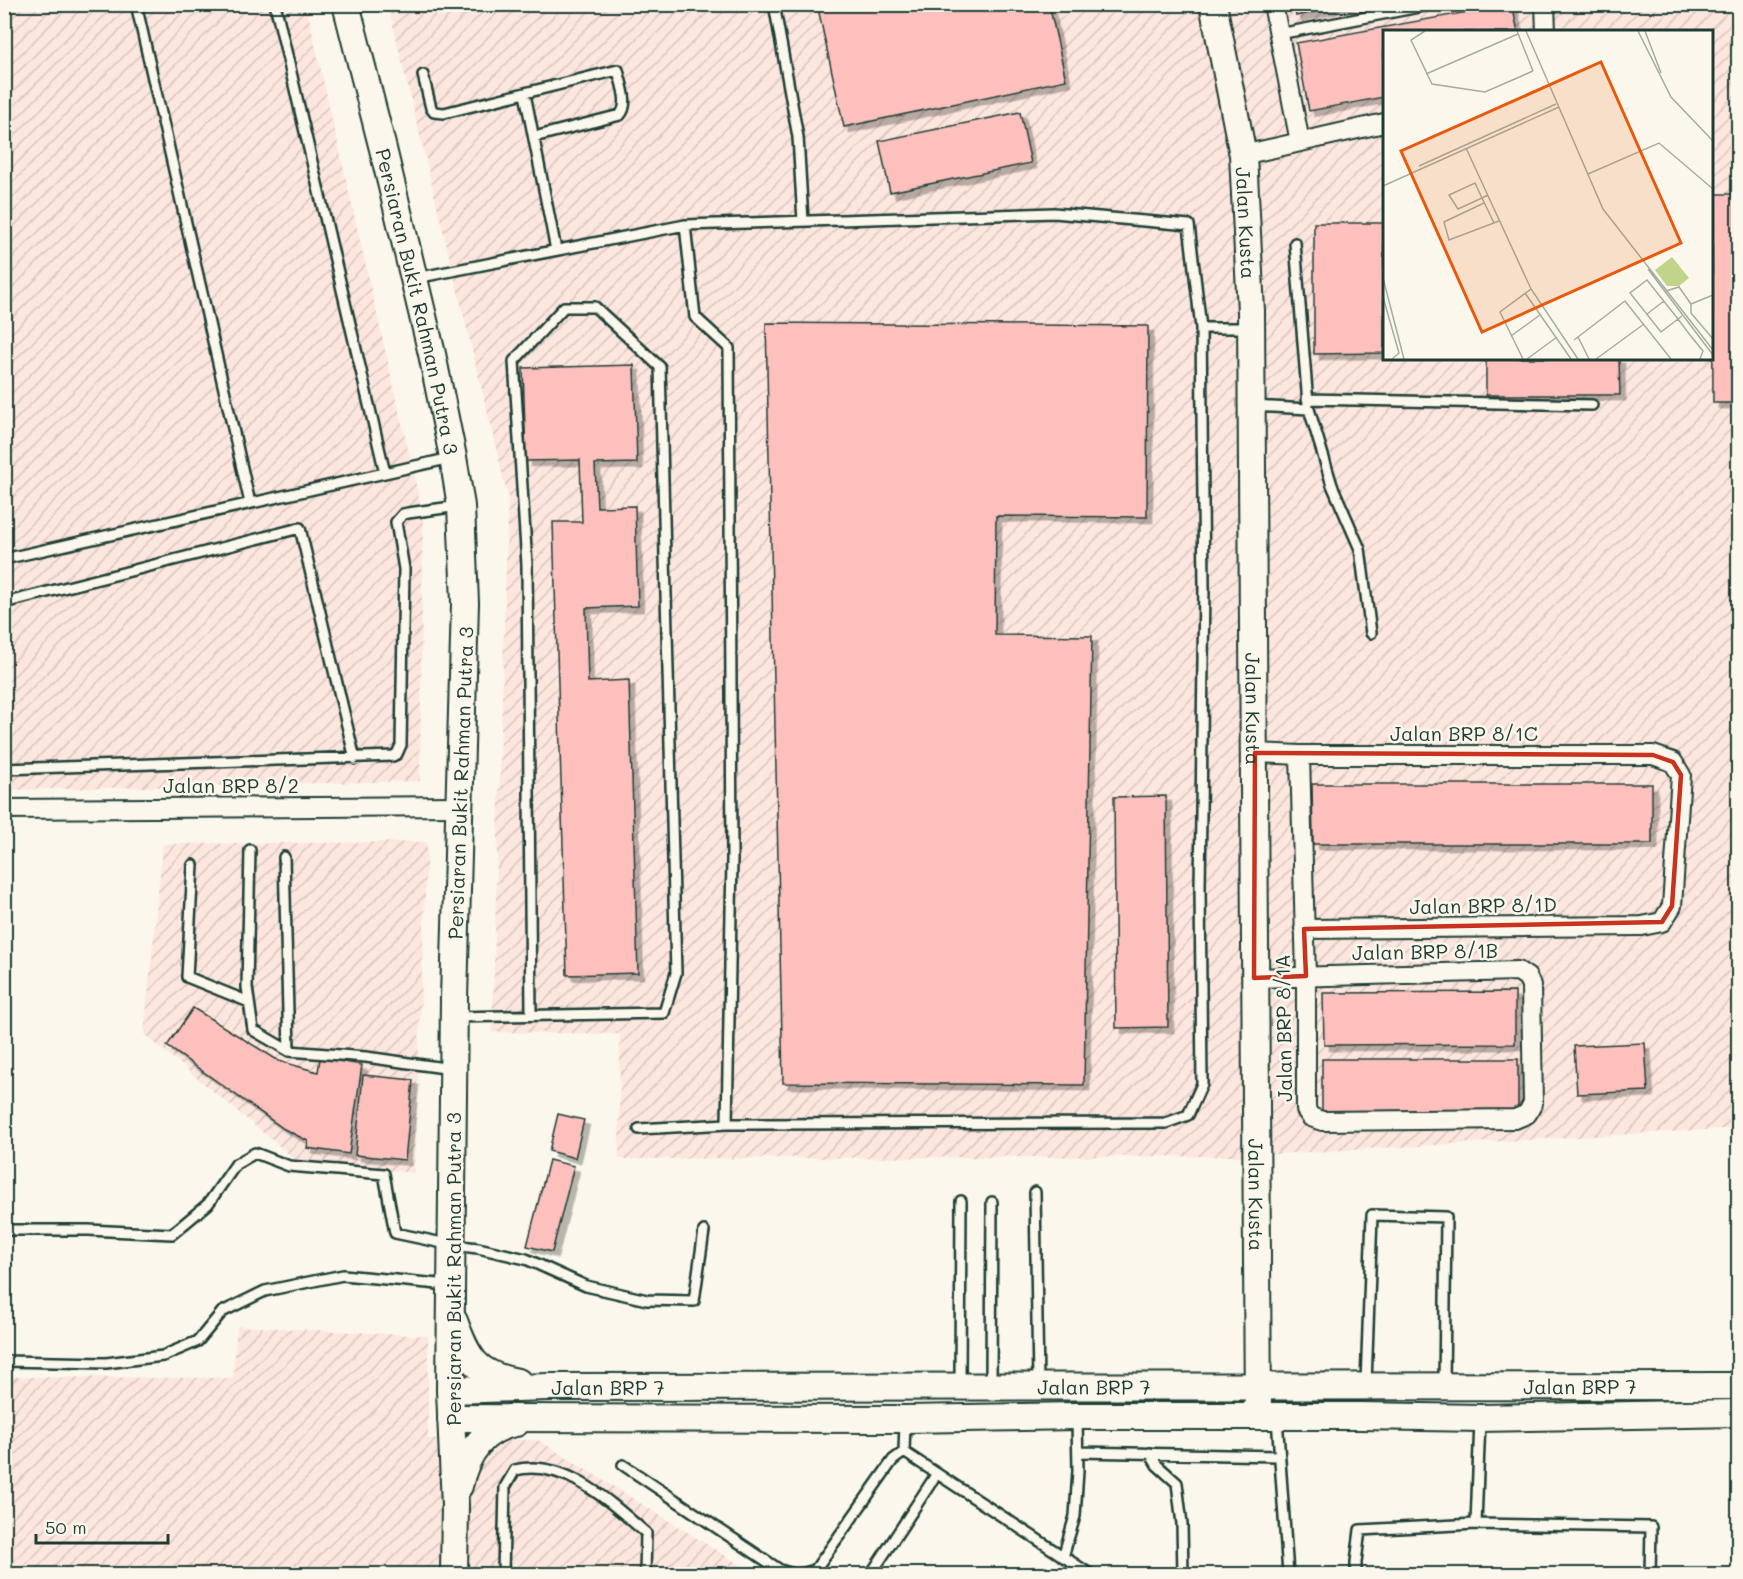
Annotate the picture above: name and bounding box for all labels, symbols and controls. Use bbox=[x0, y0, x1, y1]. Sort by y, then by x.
inset map bbox=[1383, 30, 1713, 360]
street label: Persiaran Bukit Rahman Putra 3 bbox=[370, 146, 465, 457]
street label: Jalan Kusta bbox=[1231, 166, 1262, 280]
street label: Persiaran Bukit Rahman Putra 3 bbox=[442, 626, 478, 940]
street label: Jalan Kusta bbox=[1240, 652, 1267, 765]
street label: Jalan BRP 8/1C bbox=[1390, 720, 1538, 746]
street label: Jalan BRP 8/2 bbox=[163, 772, 299, 798]
street label: Jalan BRP 8/1D bbox=[1409, 891, 1557, 919]
street label: Jalan BRP 8/1B bbox=[1352, 937, 1498, 965]
street label: Jalan BRP 8/1A bbox=[1269, 954, 1297, 1102]
street label: Persiaran Bukit Rahman Putra 3 bbox=[440, 1112, 466, 1426]
street label: Jalan Kusta bbox=[1243, 1138, 1270, 1251]
street label: Jalan BRP 7 bbox=[1037, 1373, 1151, 1400]
street label: Jalan BRP 7 bbox=[1523, 1373, 1637, 1399]
street label: Jalan BRP 7 bbox=[551, 1374, 665, 1400]
scale bar bbox=[36, 1507, 168, 1545]
text: 50 m bbox=[45, 1515, 87, 1539]

